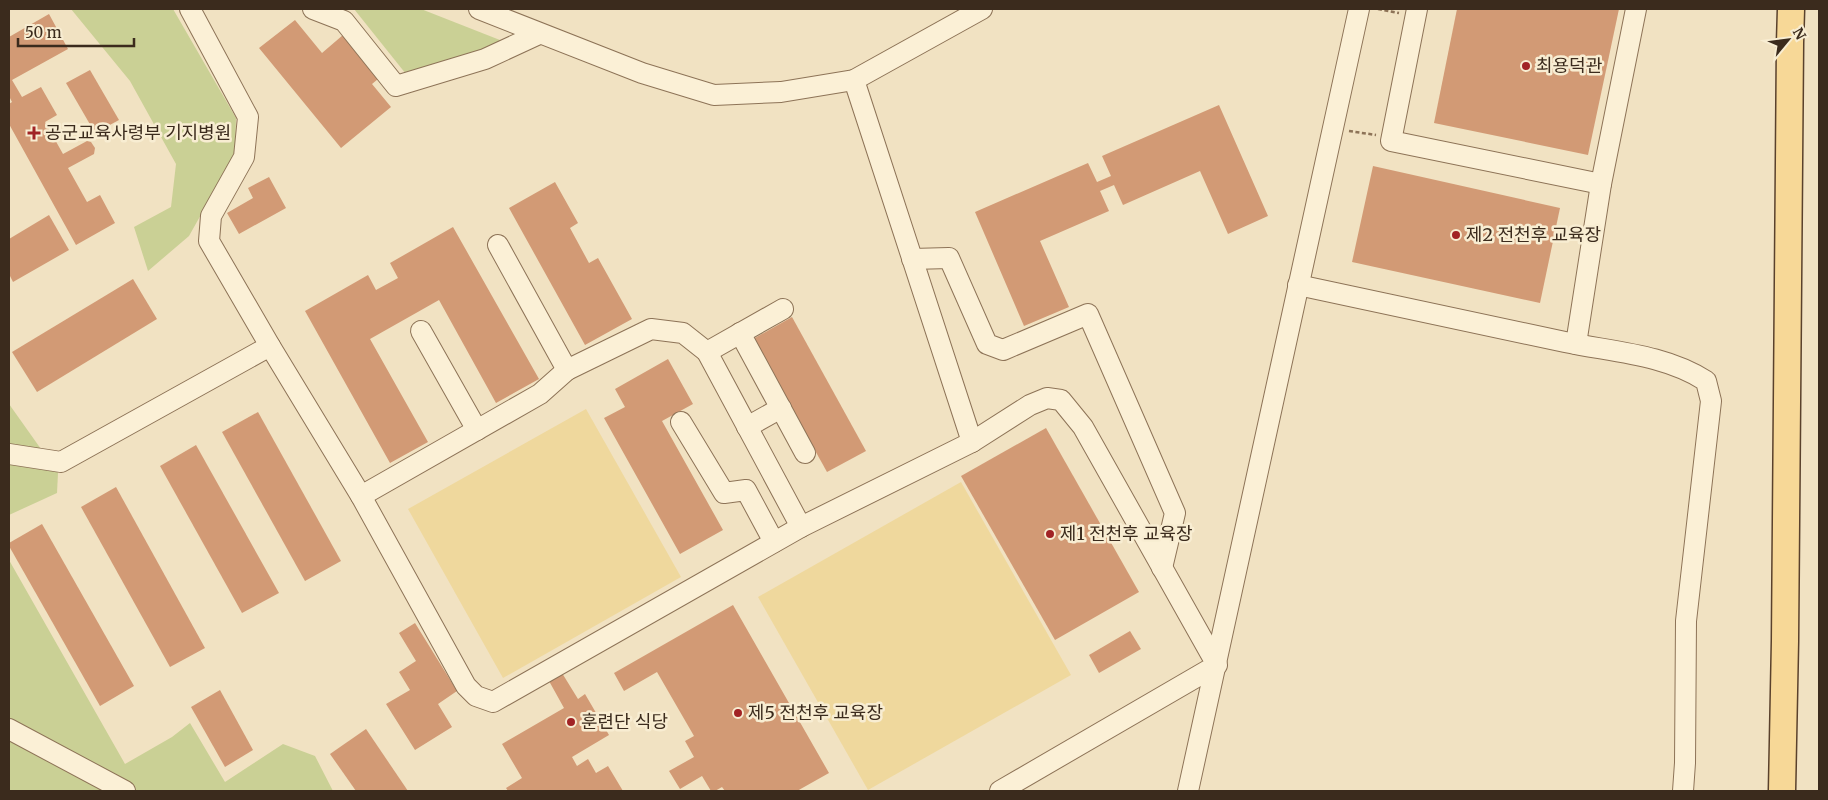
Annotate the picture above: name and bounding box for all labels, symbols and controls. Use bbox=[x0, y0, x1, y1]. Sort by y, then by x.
scale bar bbox=[18, 15, 134, 47]
north arrow bbox=[1763, 15, 1813, 65]
text: 50 m bbox=[25, 23, 62, 42]
text: N bbox=[1789, 24, 1810, 43]
place label: 최용덕관 bbox=[1536, 54, 1603, 77]
marker: 최용덕관 bbox=[1520, 60, 1532, 72]
place label: 공군교육사령부 기지병원 bbox=[45, 121, 231, 144]
marker: 공군교육사령부 기지병원 bbox=[27, 126, 41, 140]
place label: 제2 전천후 교육장 bbox=[1466, 223, 1601, 246]
marker: 제2 전천후 교육장 bbox=[1450, 229, 1462, 241]
place label: 제1 전천후 교육장 bbox=[1060, 522, 1193, 545]
marker: 제1 전천후 교육장 bbox=[1044, 528, 1056, 540]
place label: 제5 전천후 교육장 bbox=[748, 701, 883, 724]
marker: 제5 전천후 교육장 bbox=[732, 707, 744, 719]
place label: 훈련단 식당 bbox=[581, 710, 668, 733]
marker: 훈련단 식당 bbox=[565, 716, 577, 728]

